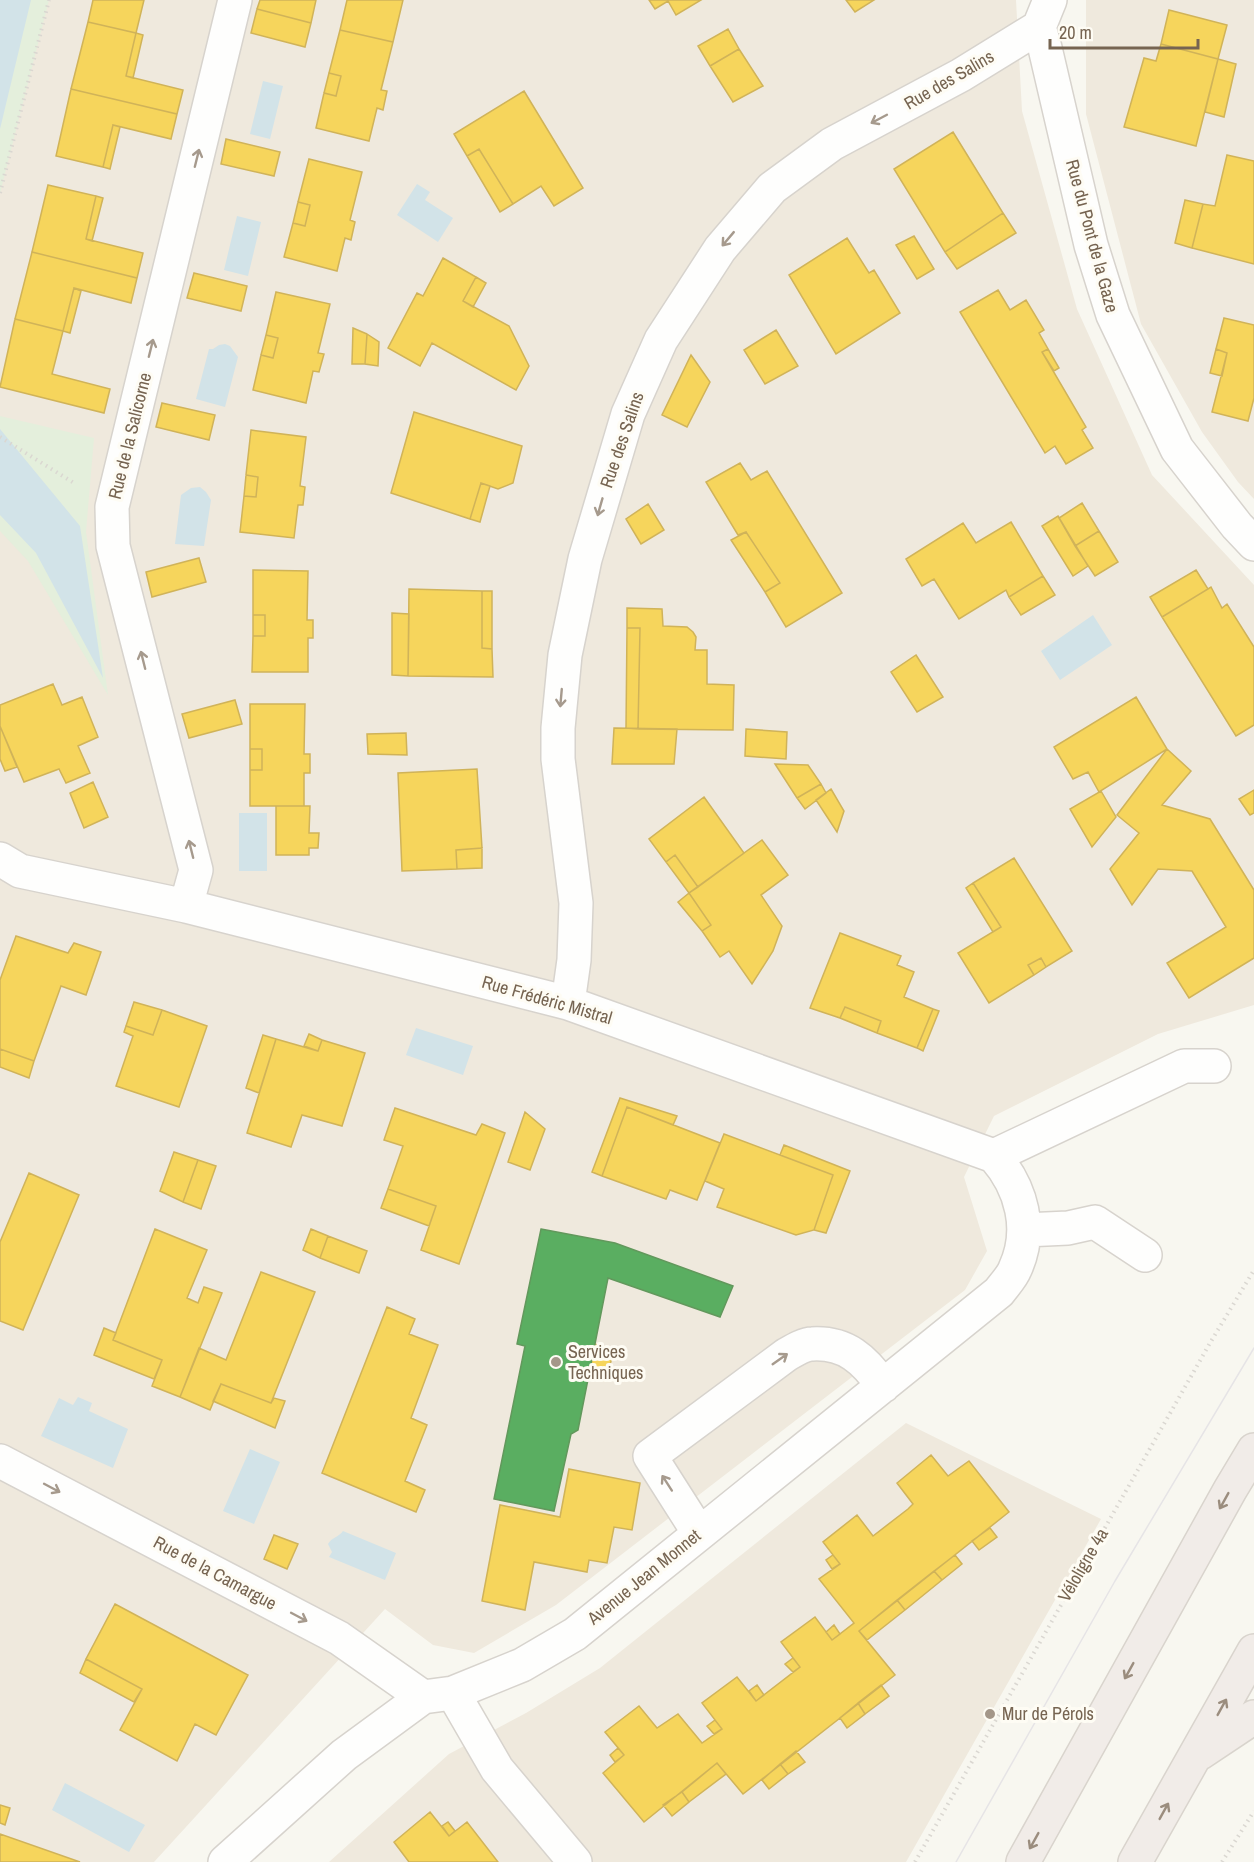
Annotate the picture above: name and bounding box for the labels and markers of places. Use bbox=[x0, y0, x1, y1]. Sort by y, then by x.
place label: Services Techniques bbox=[568, 1339, 644, 1385]
marker: Services Techniques bbox=[549, 1355, 563, 1369]
place label: Mur de Pérols bbox=[1002, 1701, 1094, 1726]
marker: Mur de Pérols bbox=[983, 1707, 997, 1721]

